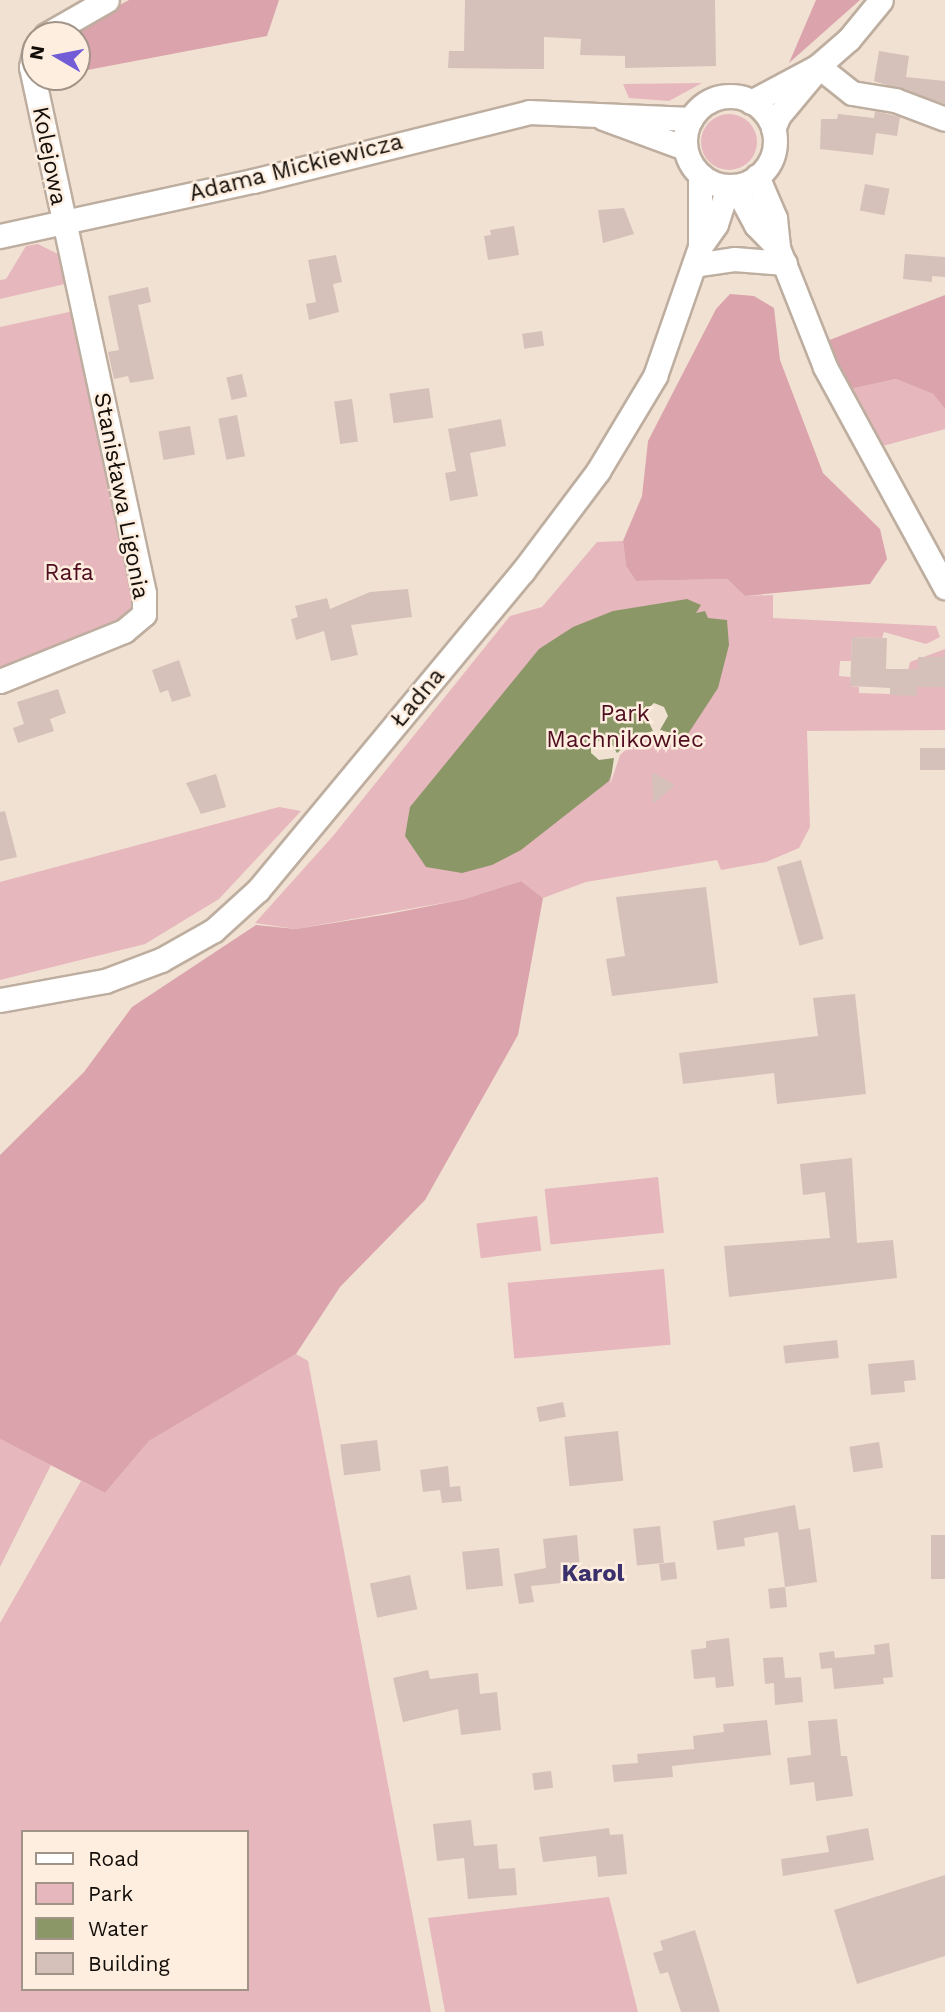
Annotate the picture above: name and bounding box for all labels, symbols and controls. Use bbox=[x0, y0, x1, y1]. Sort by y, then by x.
north arrow bbox=[21, 21, 91, 91]
text: N bbox=[24, 44, 49, 62]
street label: Kolejowa bbox=[26, 104, 72, 208]
street label: Adama Mickiewicza bbox=[186, 128, 406, 208]
street label: Stanisława Ligonia bbox=[87, 390, 155, 602]
park label: Rafa bbox=[44, 559, 94, 587]
street label: Ładna bbox=[385, 663, 451, 733]
park label: Park Machnikowiec bbox=[546, 700, 704, 754]
district label: Karol bbox=[562, 1560, 624, 1588]
legend bbox=[21, 1830, 248, 1991]
text: Road bbox=[88, 1846, 139, 1871]
text: Park bbox=[88, 1881, 133, 1906]
text: Water bbox=[88, 1916, 148, 1941]
text: Building bbox=[88, 1951, 170, 1976]

